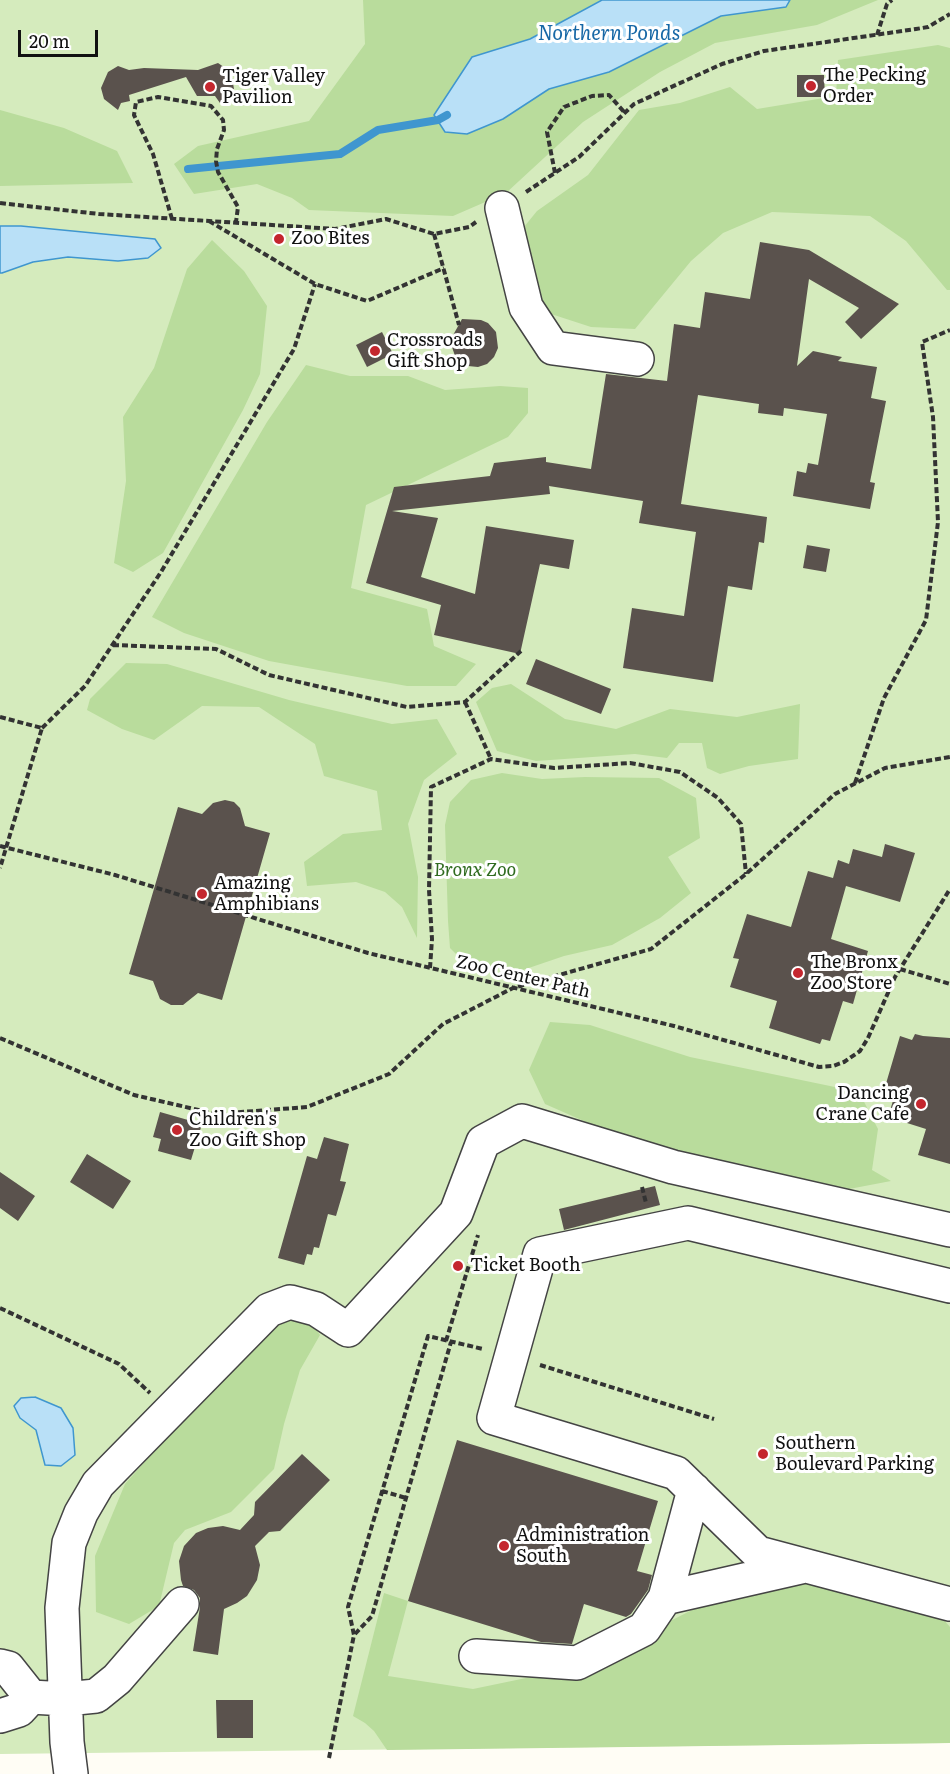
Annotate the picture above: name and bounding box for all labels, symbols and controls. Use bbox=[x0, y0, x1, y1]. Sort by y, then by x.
scale bar bbox=[21, 18, 100, 56]
water label: Northern Ponds bbox=[538, 22, 680, 46]
text: 20 m bbox=[29, 27, 70, 54]
place label: The Pecking Order bbox=[823, 65, 926, 107]
place label: Tiger Valley Pavilion bbox=[222, 66, 325, 109]
marker: The Pecking Order bbox=[804, 79, 818, 93]
marker: Tiger Valley Pavilion bbox=[203, 80, 217, 94]
place label: Zoo Bites bbox=[291, 228, 369, 250]
marker: Zoo Bites bbox=[272, 232, 286, 246]
place label: Crossroads Gift Shop bbox=[387, 330, 482, 372]
marker: Crossroads Gift Shop bbox=[368, 344, 382, 358]
park label: Bronx Zoo bbox=[434, 860, 516, 882]
place label: Amazing Amphibians bbox=[214, 873, 319, 916]
marker: Amazing Amphibians bbox=[195, 887, 209, 901]
street label: Zoo Center Path bbox=[454, 951, 592, 1003]
place label: The Bronx Zoo Store bbox=[810, 952, 898, 994]
marker: The Bronx Zoo Store bbox=[791, 966, 805, 980]
place label: Dancing Crane Cafe bbox=[815, 1083, 909, 1126]
marker: Dancing Crane Cafe bbox=[914, 1097, 928, 1111]
place label: Children's Zoo Gift Shop bbox=[189, 1109, 306, 1152]
marker: Children's Zoo Gift Shop bbox=[170, 1123, 184, 1137]
place label: Ticket Booth bbox=[470, 1255, 581, 1277]
marker: Ticket Booth bbox=[451, 1259, 465, 1273]
place label: Southern Boulevard Parking bbox=[775, 1433, 934, 1476]
marker: Southern Boulevard Parking bbox=[756, 1447, 770, 1461]
place label: Administration South bbox=[516, 1525, 650, 1568]
marker: Administration South bbox=[497, 1539, 511, 1553]

